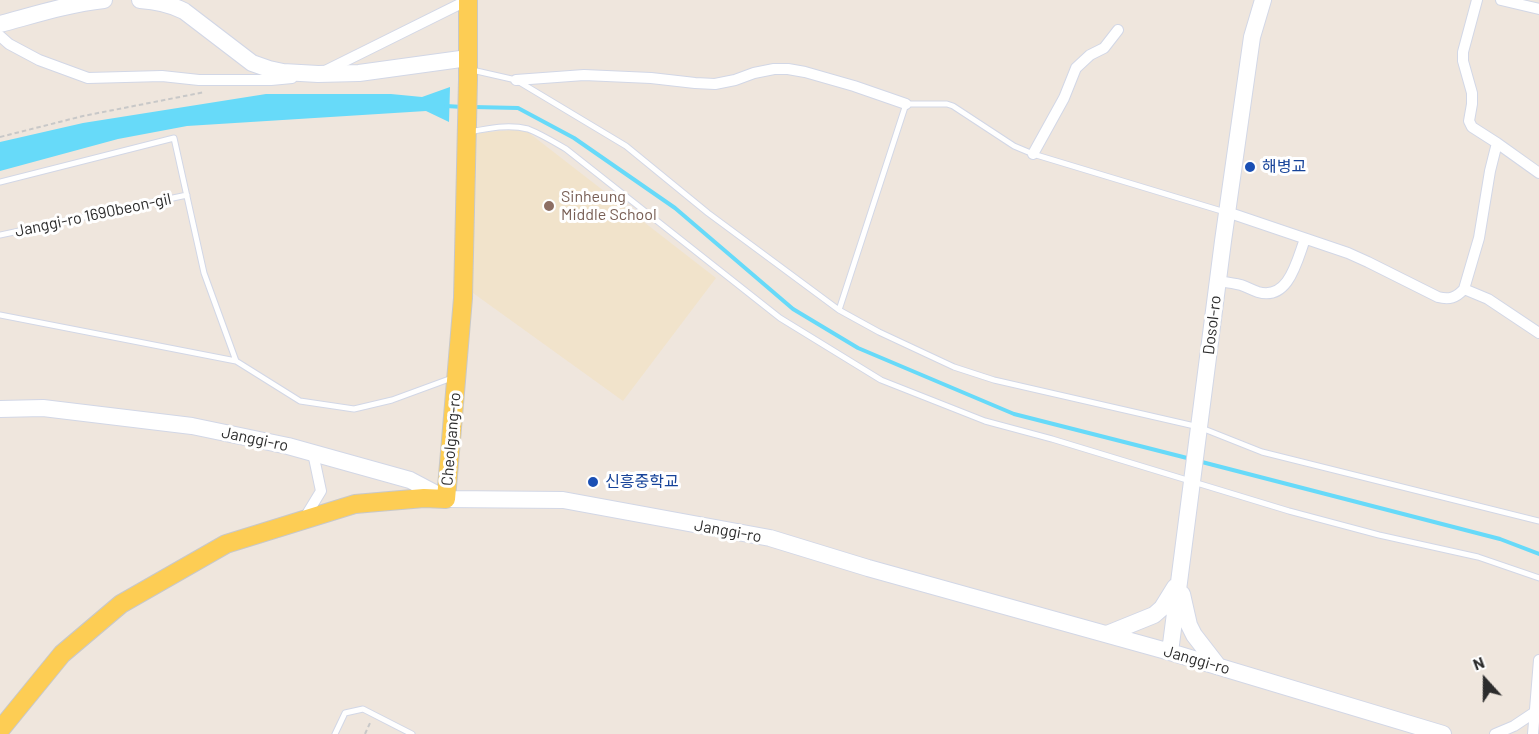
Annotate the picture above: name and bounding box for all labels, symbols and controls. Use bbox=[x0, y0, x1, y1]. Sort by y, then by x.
place label: 해병교 bbox=[1262, 157, 1306, 177]
marker: 해병교 bbox=[1243, 160, 1257, 174]
place label: Sinheung Middle School bbox=[561, 187, 657, 225]
street label: Janggi-ro 1690beon-gil bbox=[13, 189, 173, 241]
marker: Sinheung Middle School bbox=[542, 199, 556, 213]
street label: Dosol-ro bbox=[1199, 294, 1225, 356]
street label: Cheolgang-ro bbox=[437, 391, 465, 487]
street label: Janggi-ro bbox=[220, 423, 290, 455]
place label: 신흥중학교 bbox=[605, 472, 679, 492]
marker: 신흥중학교 bbox=[586, 475, 600, 489]
street label: Janggi-ro bbox=[693, 516, 763, 546]
street label: Janggi-ro bbox=[1162, 641, 1232, 679]
north arrow bbox=[1455, 650, 1515, 710]
text: N bbox=[1470, 652, 1487, 674]

